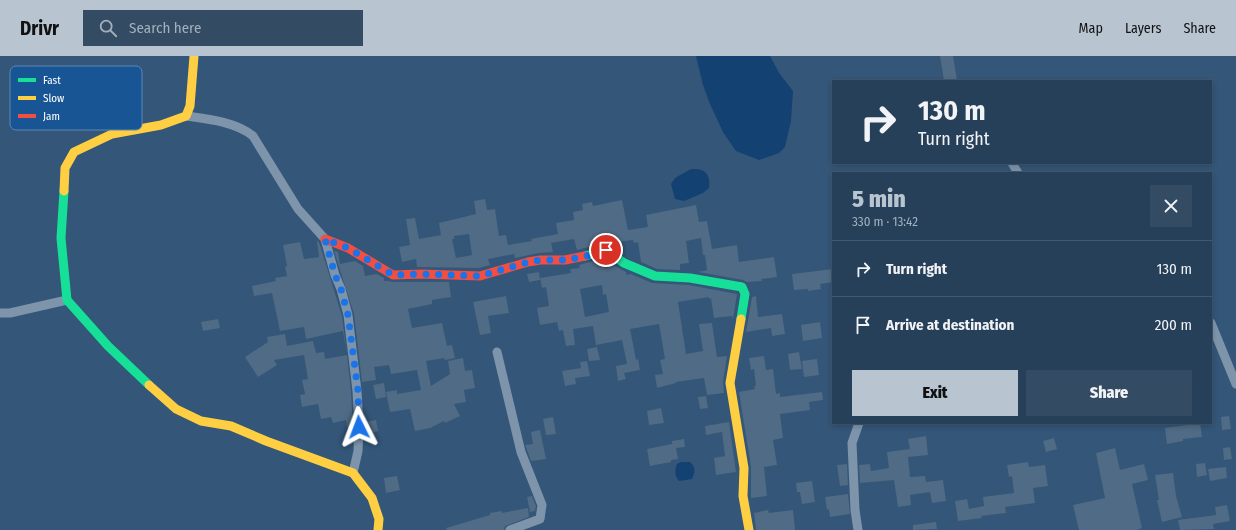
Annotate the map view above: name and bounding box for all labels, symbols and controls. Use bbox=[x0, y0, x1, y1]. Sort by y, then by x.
search box bbox=[83, 10, 363, 46]
text: Drivr bbox=[20, 17, 59, 40]
icon: search bbox=[97, 17, 119, 39]
text: Search here bbox=[129, 19, 201, 37]
text: Map bbox=[1079, 20, 1103, 37]
text: Layers bbox=[1125, 20, 1161, 37]
text: Share bbox=[1183, 20, 1216, 37]
legend bbox=[10, 66, 142, 130]
text: Fast bbox=[43, 74, 61, 87]
text: Slow bbox=[43, 92, 64, 105]
text: 130 m bbox=[918, 94, 986, 127]
icon: right bbox=[852, 96, 904, 148]
text: Jam bbox=[43, 110, 60, 123]
text: Turn right bbox=[918, 128, 990, 150]
text: 5 min bbox=[852, 185, 906, 213]
button: close bbox=[1150, 185, 1192, 227]
text: 330 m · 13:42 bbox=[852, 214, 918, 229]
pin bbox=[589, 233, 623, 267]
icon: arrive bbox=[595, 239, 617, 261]
icon: right bbox=[852, 258, 874, 280]
text: Turn right bbox=[886, 260, 947, 278]
text: 130 m bbox=[1157, 260, 1192, 278]
icon: arrive bbox=[852, 314, 874, 336]
text: Arrive at destination bbox=[886, 316, 1014, 334]
text: 200 m bbox=[1155, 316, 1192, 334]
button: Exit bbox=[852, 370, 1018, 416]
button: Share bbox=[1026, 370, 1192, 416]
position arrow bbox=[338, 406, 380, 448]

